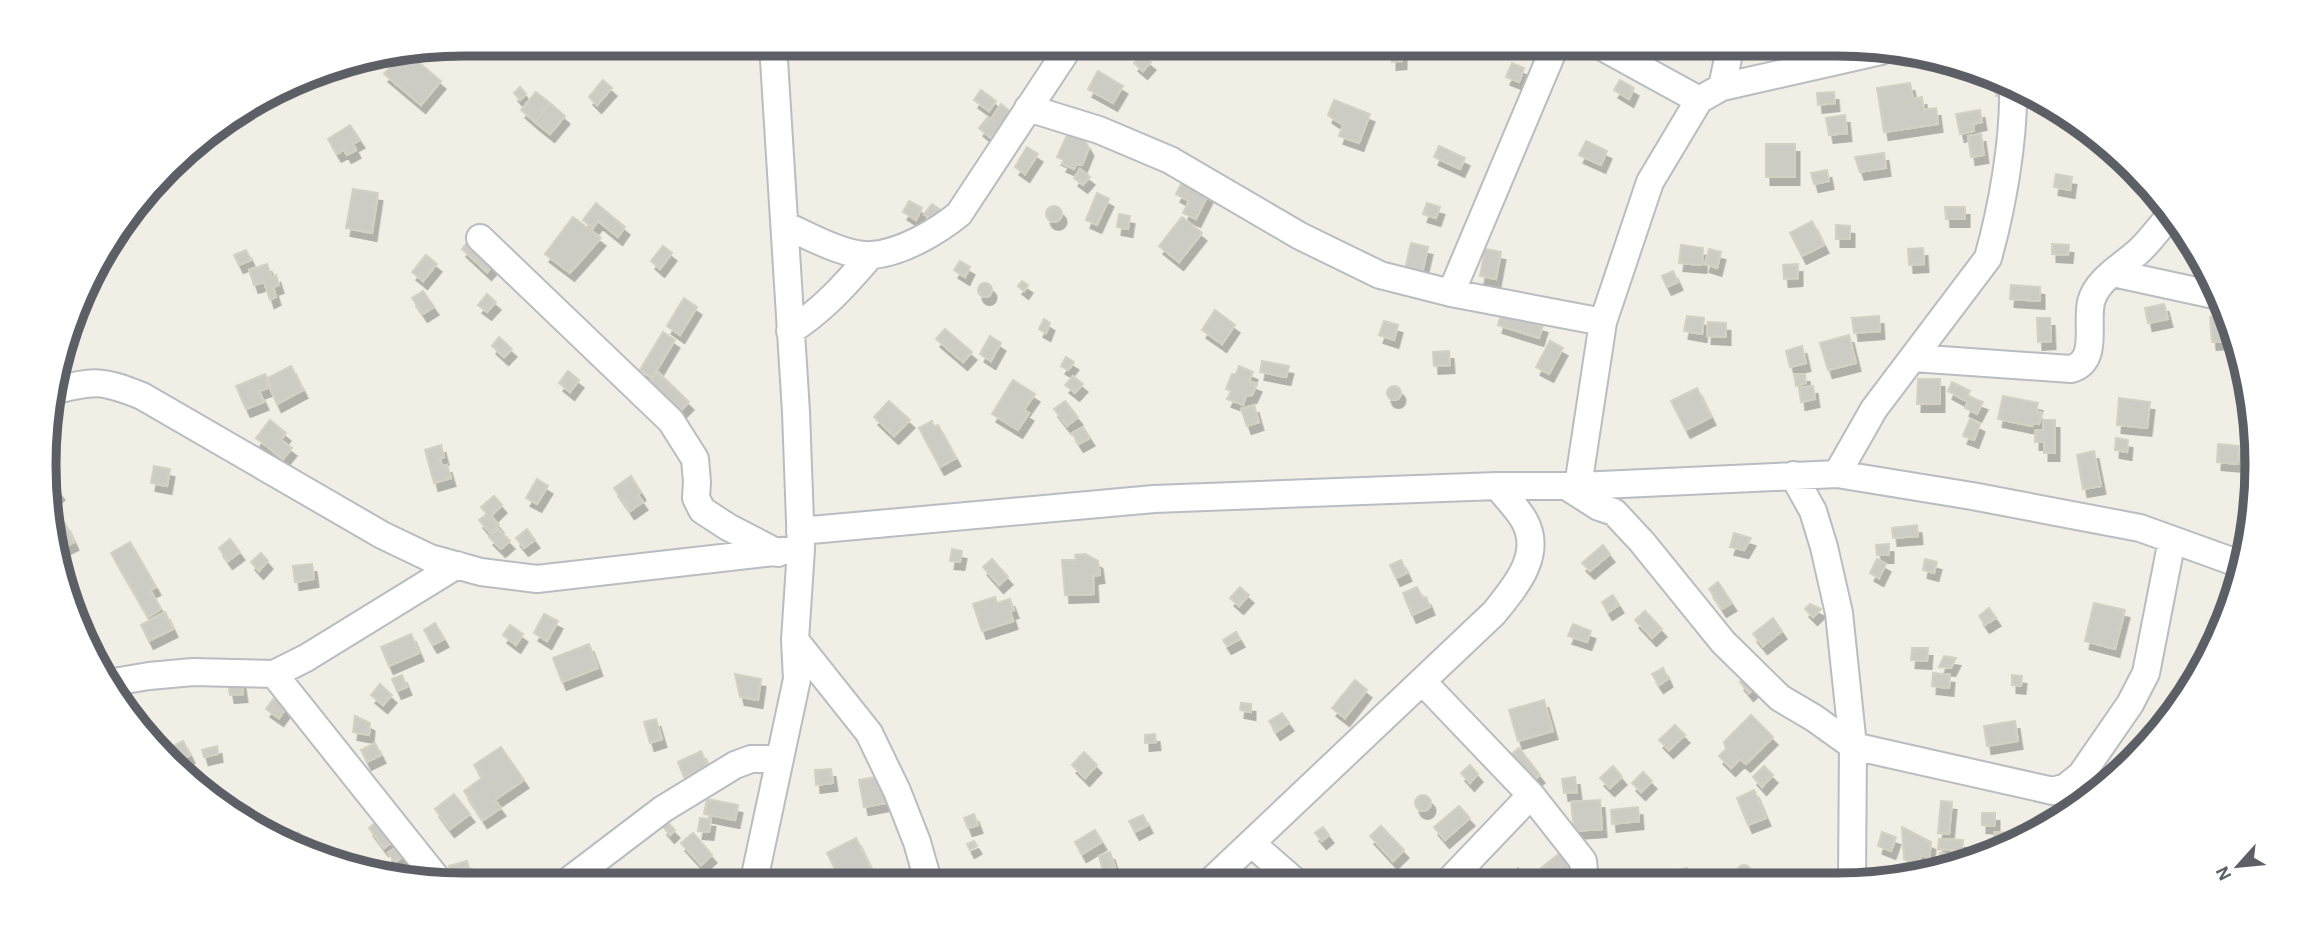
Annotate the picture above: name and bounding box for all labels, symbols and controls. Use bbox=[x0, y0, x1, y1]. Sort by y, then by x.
north arrow bbox=[2203, 831, 2273, 901]
text: N bbox=[2213, 863, 2236, 883]

